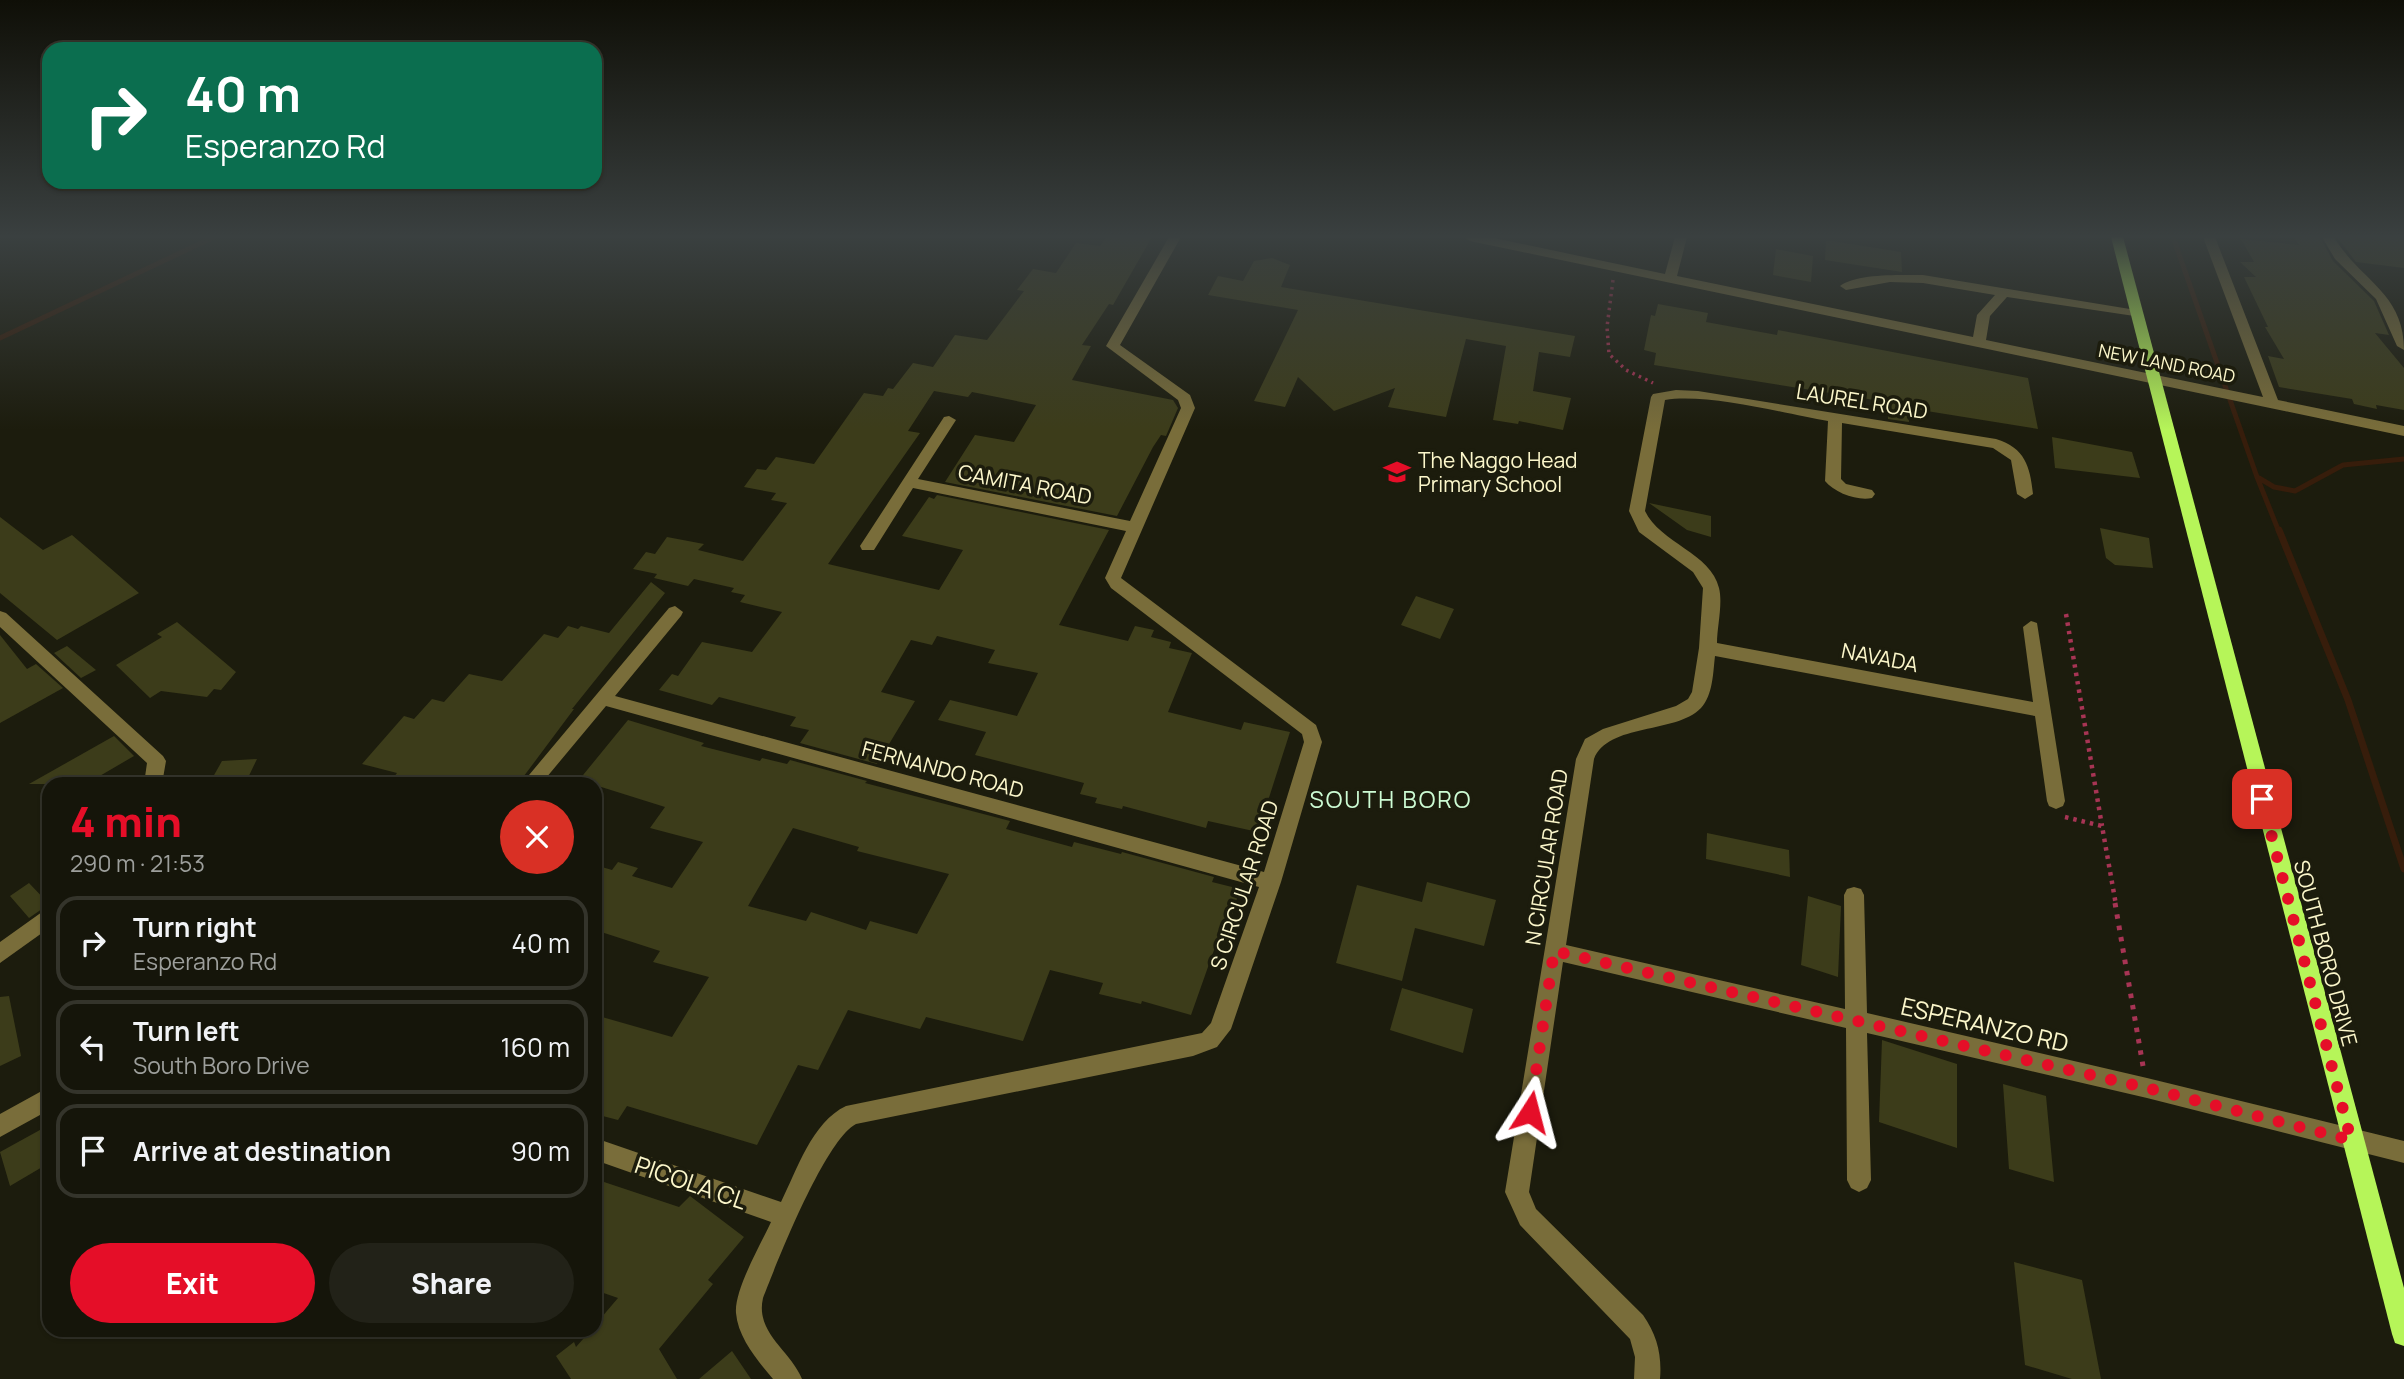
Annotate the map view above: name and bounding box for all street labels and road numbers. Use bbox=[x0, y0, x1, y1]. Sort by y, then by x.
street label: NEW LAND ROAD bbox=[2096, 338, 2238, 388]
street label: LAUREL ROAD bbox=[1794, 377, 1930, 425]
street label: CAMITA ROAD bbox=[956, 457, 1094, 511]
street label: NAVADA bbox=[1839, 636, 1921, 678]
street label: FERNANDO ROAD bbox=[859, 734, 1027, 804]
street label: N CIRCULAR ROAD bbox=[1518, 767, 1574, 947]
street label: S CIRCULAR ROAD bbox=[1203, 797, 1285, 973]
street label: SOUTH BORO DRIVE bbox=[2288, 857, 2364, 1049]
street label: ESPERANZO RD bbox=[1898, 989, 2072, 1059]
street label: PICOLA CL bbox=[631, 1147, 751, 1217]

